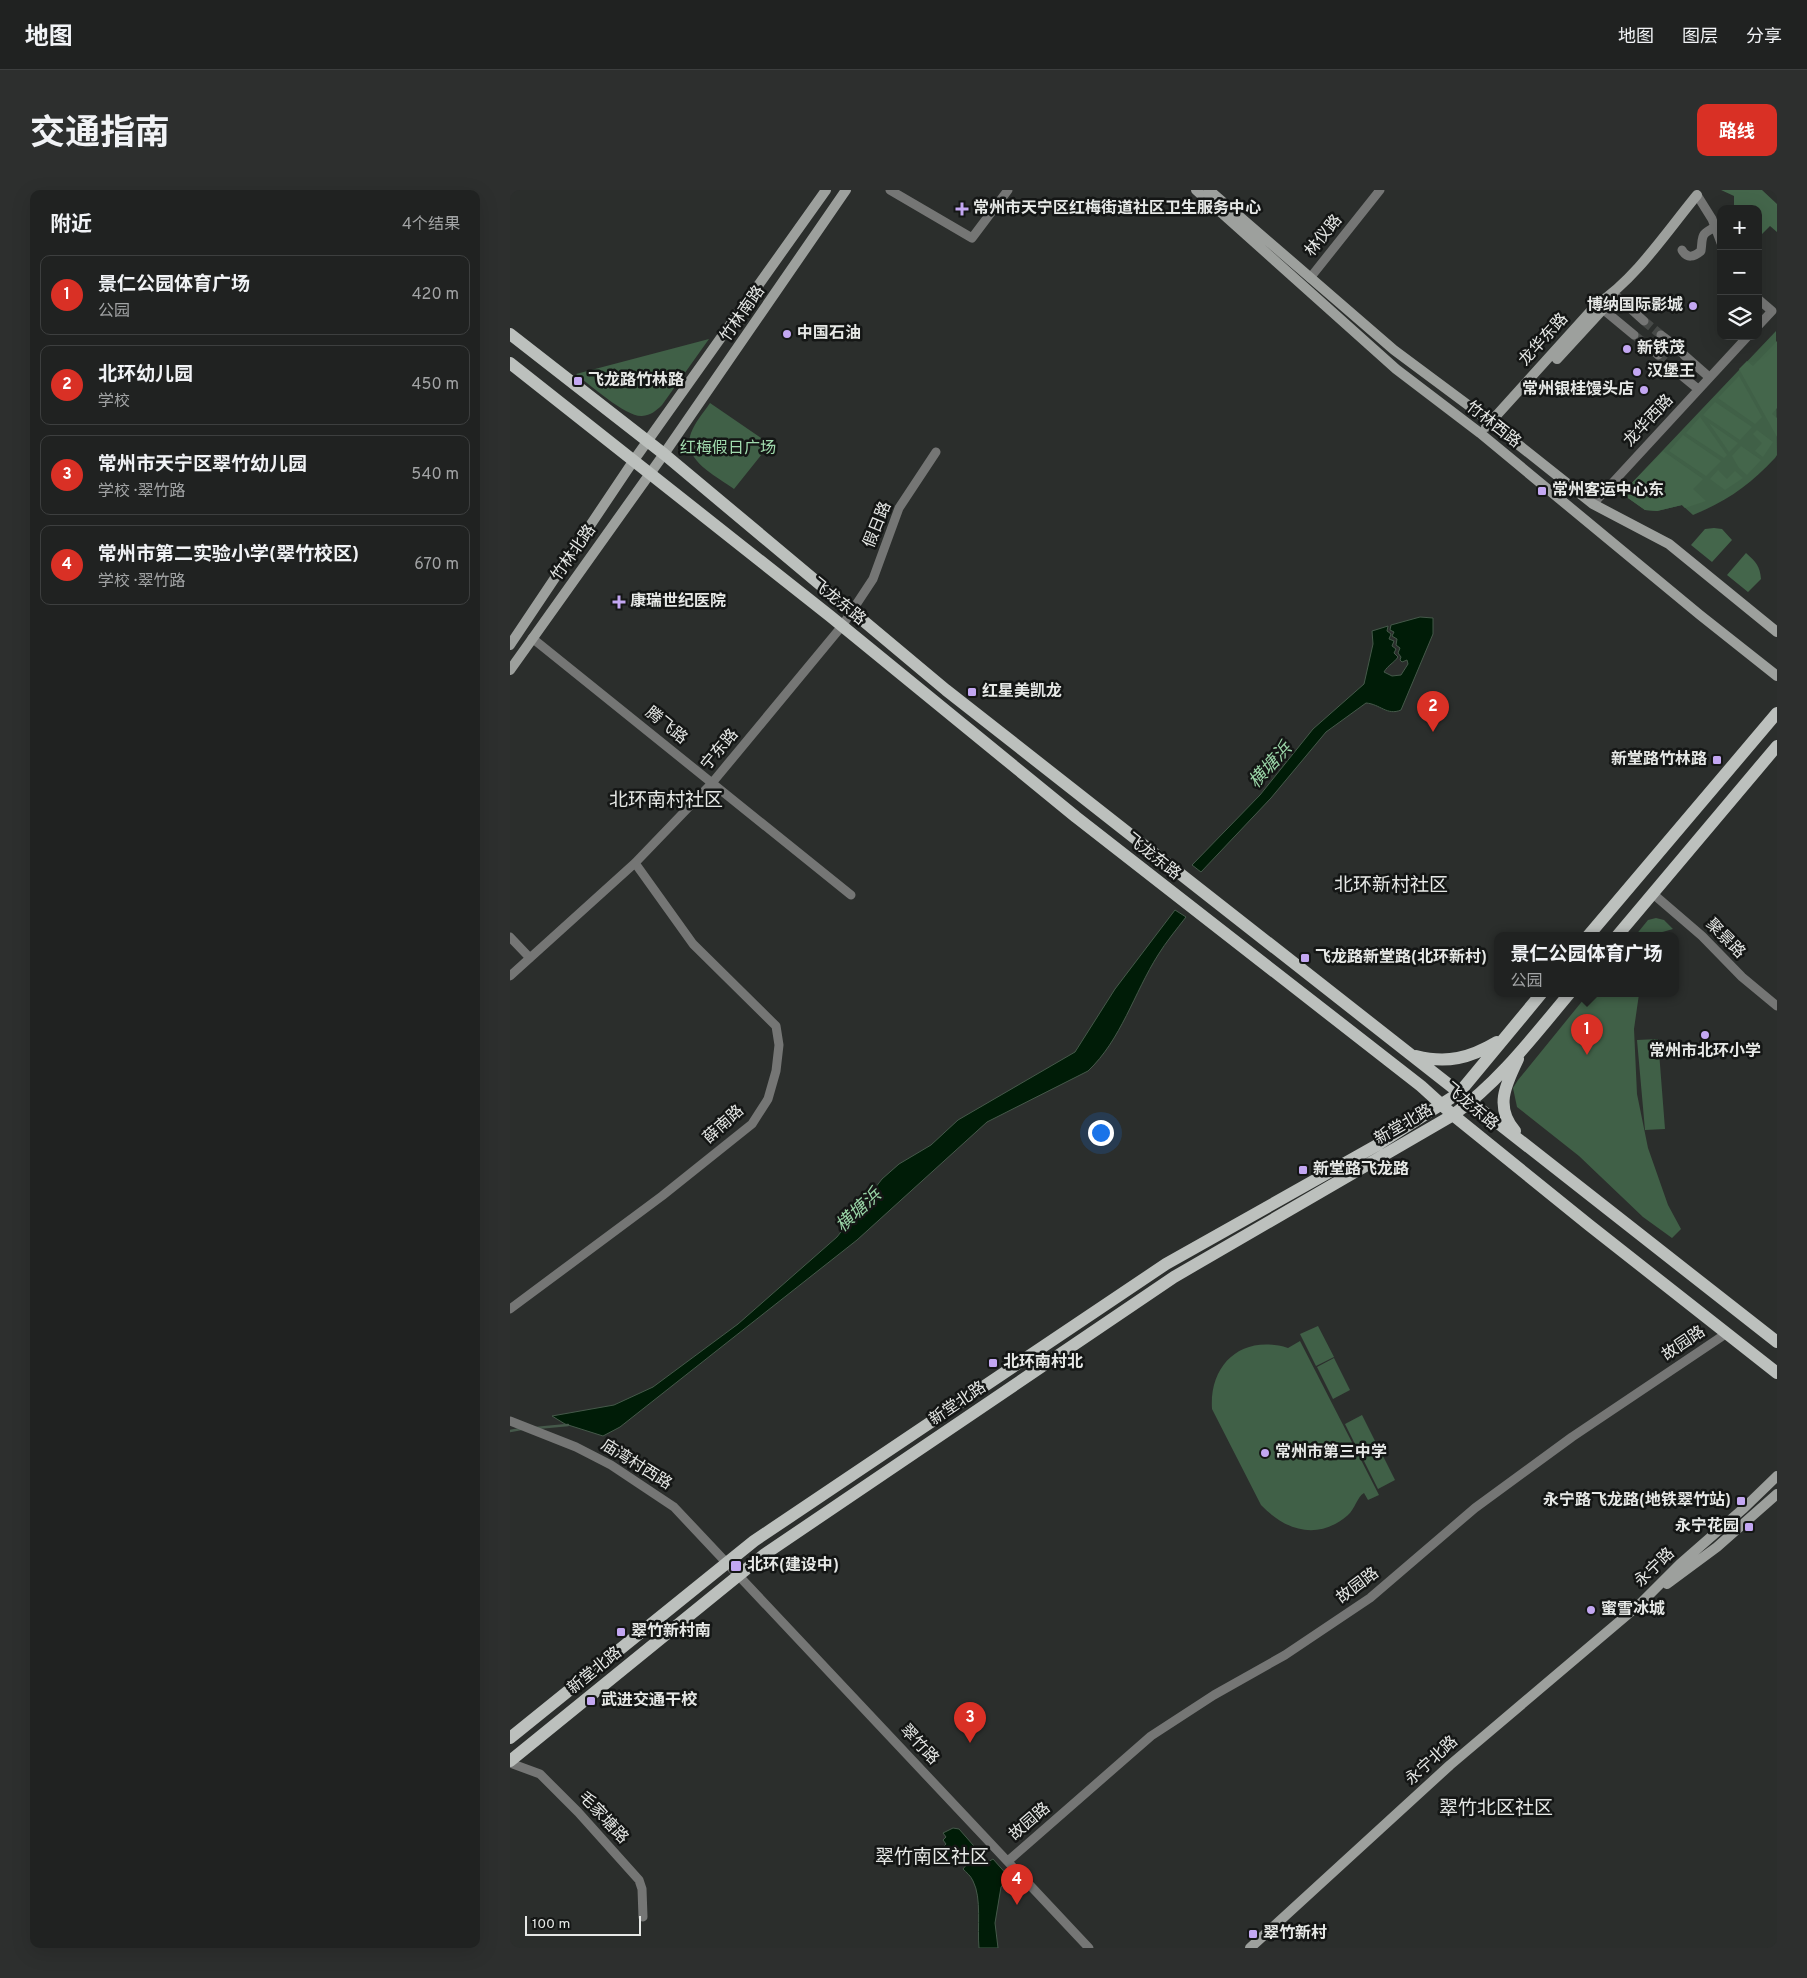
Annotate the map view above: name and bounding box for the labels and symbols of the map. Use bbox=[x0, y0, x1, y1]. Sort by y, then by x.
place label: 常州市天宁区红梅街道社区卫生服务中心 bbox=[973, 198, 1261, 219]
marker: 常州市天宁区红梅街道社区卫生服务中心 bbox=[955, 202, 969, 216]
street label: 林仪路 bbox=[1301, 211, 1347, 261]
street label: 竹林南路 bbox=[716, 282, 770, 346]
place label: 博纳国际影城 bbox=[1587, 295, 1683, 316]
marker: 博纳国际影城 bbox=[1687, 300, 1699, 312]
street label: 龙华东路 bbox=[1515, 310, 1573, 370]
place label: 中国石油 bbox=[797, 324, 861, 344]
marker: 中国石油 bbox=[781, 328, 793, 340]
place label: 新铁茂 bbox=[1637, 339, 1685, 359]
marker: 新铁茂 bbox=[1621, 343, 1633, 355]
place label: 汉堡王 bbox=[1647, 362, 1695, 382]
marker: 汉堡王 bbox=[1631, 366, 1643, 378]
place label: 飞龙路竹林路 bbox=[588, 370, 684, 391]
marker: 飞龙路竹林路 bbox=[572, 375, 584, 387]
place label: 常州银桂馒头店 bbox=[1522, 379, 1634, 400]
marker: 常州银桂馒头店 bbox=[1638, 384, 1650, 396]
street label: 龙华西路 bbox=[1620, 391, 1678, 451]
street label: 竹林西路 bbox=[1462, 397, 1524, 453]
park label: 红梅假日广场 bbox=[680, 439, 776, 459]
place label: 常州客运中心东 bbox=[1552, 480, 1664, 501]
marker: 常州客运中心东 bbox=[1536, 485, 1548, 497]
street label: 假日路 bbox=[860, 499, 896, 551]
street label: 竹林北路 bbox=[547, 521, 601, 585]
street label: 飞龙东路 bbox=[807, 574, 869, 630]
place label: 康瑞世纪医院 bbox=[630, 592, 726, 612]
marker: 康瑞世纪医院 bbox=[612, 595, 626, 609]
place label: 红星美凯龙 bbox=[982, 681, 1062, 702]
marker: 红星美凯龙 bbox=[966, 686, 978, 698]
pin: 2 bbox=[1417, 691, 1449, 732]
street label: 腾飞路 bbox=[641, 703, 691, 749]
street label: 宁东路 bbox=[697, 725, 743, 775]
water label: 横塘浜 bbox=[1244, 737, 1299, 794]
place label: 新堂路竹林路 bbox=[1611, 750, 1707, 770]
marker: 新堂路竹林路 bbox=[1711, 754, 1723, 766]
district label: 北环南村社区 bbox=[609, 789, 723, 813]
street label: 飞龙东路 bbox=[1122, 829, 1184, 885]
district label: 北环新村社区 bbox=[1334, 874, 1448, 898]
street label: 聚景路 bbox=[1701, 915, 1749, 963]
place label: 飞龙路新堂路(北环新村) bbox=[1315, 947, 1487, 968]
marker: 飞龙路新堂路(北环新村) bbox=[1299, 952, 1311, 964]
pin: 1 bbox=[1571, 1014, 1603, 1055]
marker: 常州市北环小学 bbox=[1699, 1029, 1711, 1041]
place label: 常州市北环小学 bbox=[1649, 1041, 1761, 1062]
street label: 飞龙东路 bbox=[1440, 1079, 1502, 1135]
street label: 新堂北路 bbox=[1371, 1100, 1437, 1150]
street label: 薛南路 bbox=[699, 1102, 749, 1148]
your location bbox=[1088, 1120, 1114, 1146]
place label: 新堂路飞龙路 bbox=[1313, 1159, 1409, 1180]
marker: 新堂路飞龙路 bbox=[1297, 1164, 1309, 1176]
water label: 横塘浜 bbox=[831, 1183, 888, 1238]
street label: 故园路 bbox=[1659, 1322, 1709, 1366]
place label: 北环南村北 bbox=[1003, 1352, 1083, 1373]
marker: 北环南村北 bbox=[987, 1357, 999, 1369]
street label: 新堂北路 bbox=[926, 1378, 990, 1430]
street label: 庙湾村西路 bbox=[597, 1435, 675, 1495]
place label: 常州市第三中学 bbox=[1275, 1442, 1387, 1463]
marker: 常州市第三中学 bbox=[1259, 1447, 1271, 1459]
place label: 永宁路飞龙路(地铁翠竹站) bbox=[1543, 1490, 1731, 1511]
marker: 永宁路飞龙路(地铁翠竹站) bbox=[1735, 1495, 1747, 1507]
place label: 永宁花园 bbox=[1675, 1517, 1739, 1537]
marker: 永宁花园 bbox=[1743, 1521, 1755, 1533]
street label: 永宁路 bbox=[1631, 1544, 1679, 1592]
place label: 北环(建设中) bbox=[747, 1556, 839, 1576]
marker: 北环(建设中) bbox=[729, 1559, 743, 1573]
street label: 故园路 bbox=[1333, 1564, 1383, 1608]
place label: 蜜雪冰城 bbox=[1601, 1599, 1665, 1620]
marker: 蜜雪冰城 bbox=[1585, 1604, 1597, 1616]
place label: 翠竹新村南 bbox=[631, 1621, 711, 1642]
marker: 翠竹新村南 bbox=[615, 1626, 627, 1638]
street label: 新堂北路 bbox=[564, 1643, 626, 1699]
place label: 武进交通干校 bbox=[601, 1690, 698, 1711]
marker: 武进交通干校 bbox=[585, 1695, 597, 1707]
pin: 3 bbox=[954, 1702, 986, 1743]
street label: 翠竹路 bbox=[895, 1721, 943, 1769]
street label: 永宁北路 bbox=[1402, 1732, 1462, 1790]
street label: 毛家塘路 bbox=[574, 1788, 632, 1848]
district label: 翠竹北区社区 bbox=[1439, 1797, 1553, 1821]
street label: 故园路 bbox=[1005, 1799, 1055, 1845]
district label: 翠竹南区社区 bbox=[875, 1846, 989, 1870]
pin: 4 bbox=[1001, 1864, 1033, 1905]
scale bar bbox=[525, 1913, 641, 1936]
place label: 翠竹新村 bbox=[1263, 1923, 1327, 1944]
marker: 翠竹新村 bbox=[1247, 1928, 1259, 1940]

